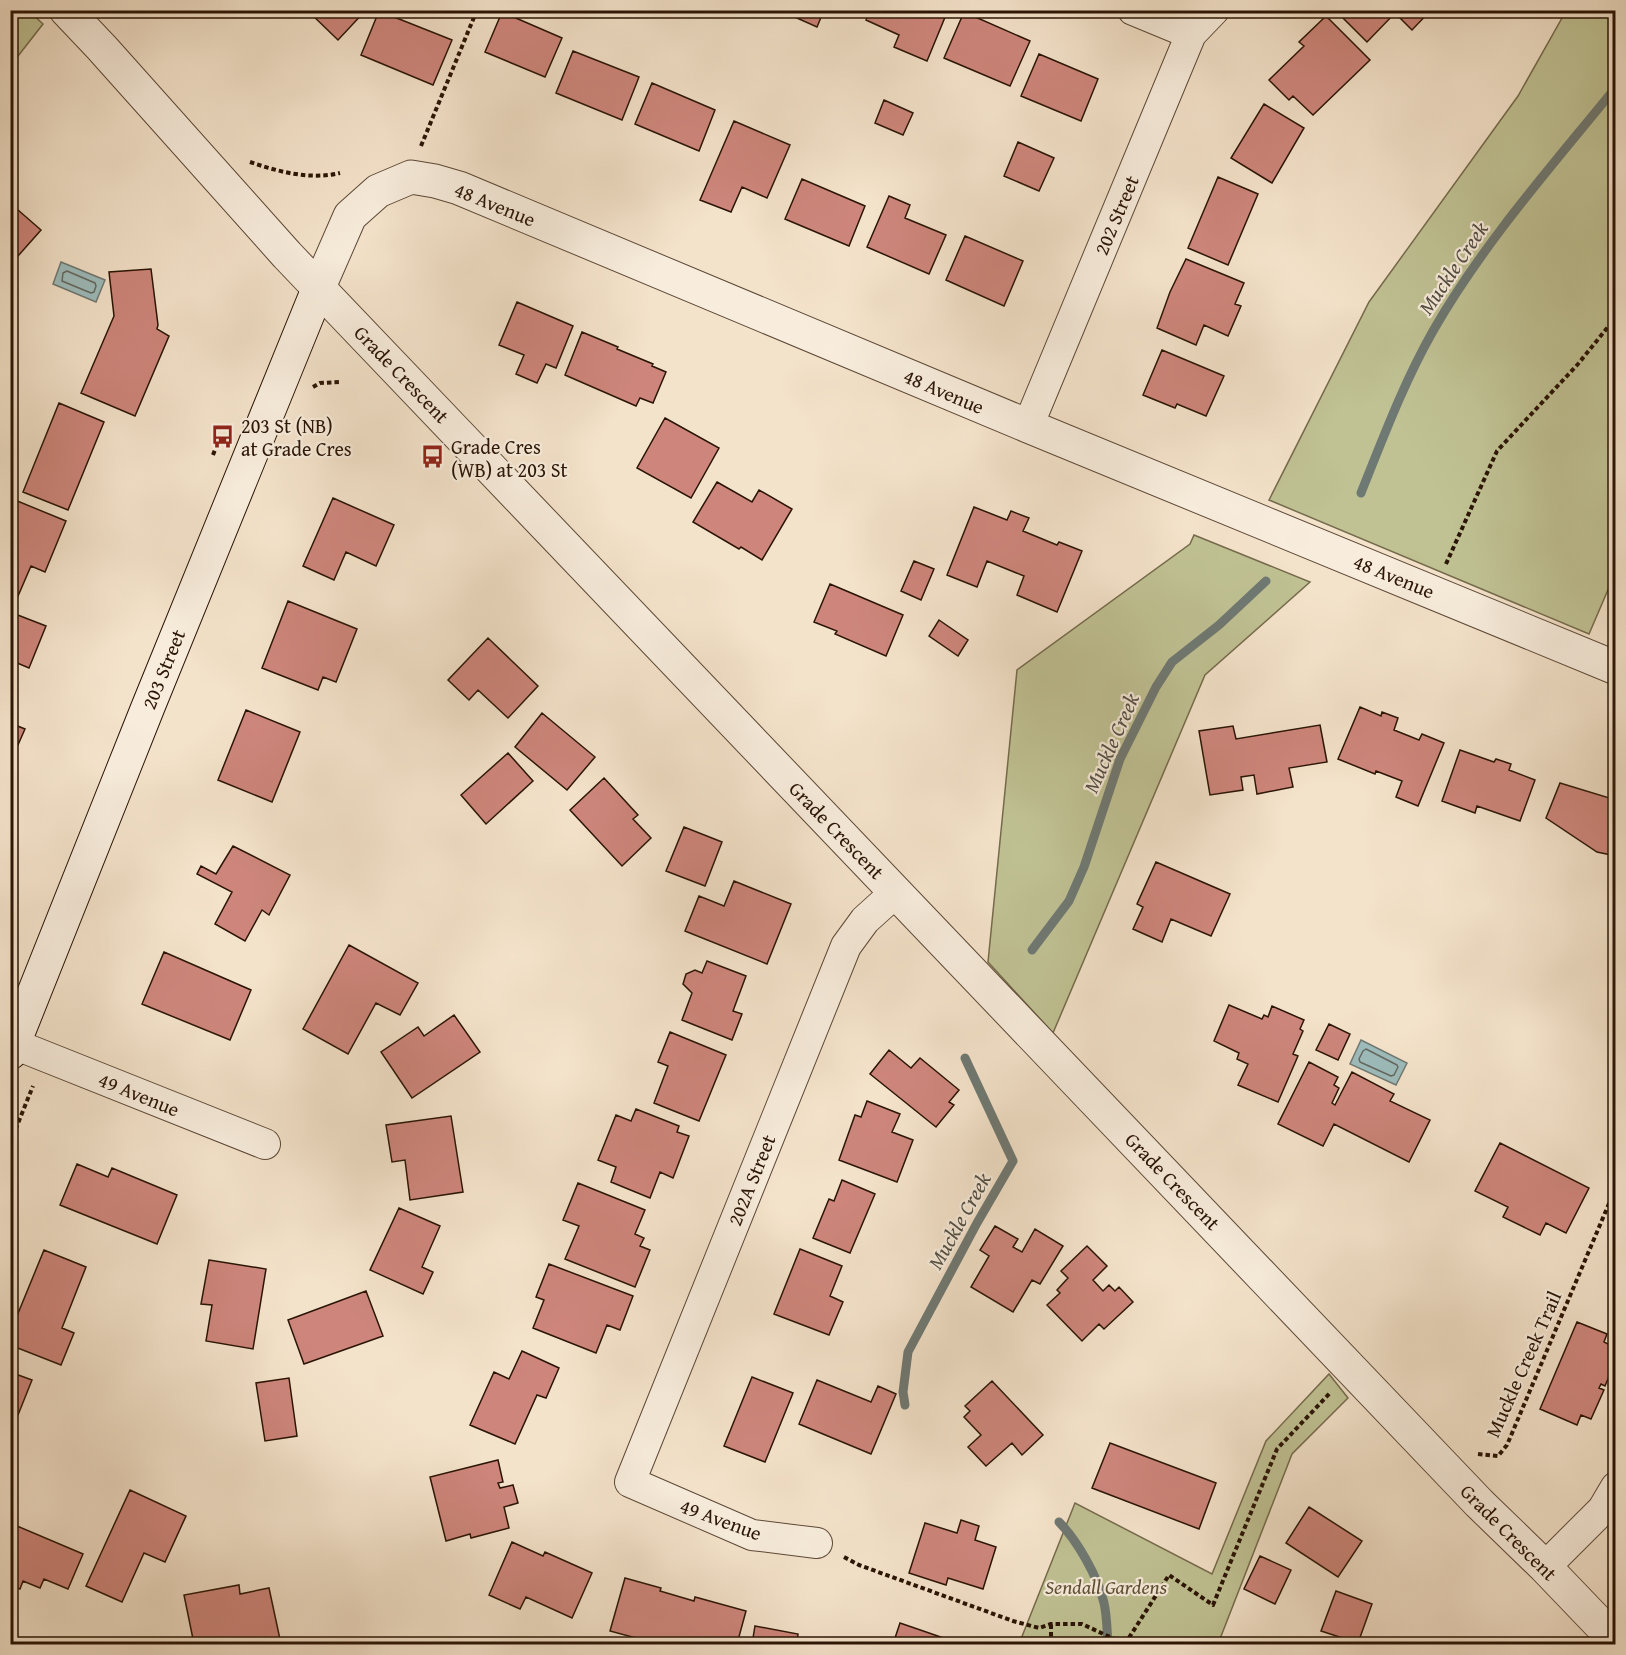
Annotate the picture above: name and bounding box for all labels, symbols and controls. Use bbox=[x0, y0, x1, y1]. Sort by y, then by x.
street label: 202 Street bbox=[1086, 171, 1146, 259]
street label: 48 Avenue bbox=[450, 175, 540, 233]
water label: Muckle Creek bbox=[1410, 215, 1496, 321]
street label: Grade Crescent bbox=[348, 318, 456, 430]
street label: 48 Avenue bbox=[899, 361, 989, 421]
place label: 203 St (NB) at Grade Cres bbox=[241, 411, 352, 463]
bus stop icon: 203 St (NB) at Grade Cres bbox=[210, 424, 236, 450]
place label: Grade Cres (WB) at 203 St bbox=[451, 432, 568, 484]
bus stop icon: Grade Cres (WB) at 203 St bbox=[420, 444, 446, 470]
street label: 48 Avenue bbox=[1349, 547, 1439, 605]
street label: 203 Street bbox=[134, 625, 192, 713]
water label: Muckle Creek bbox=[1075, 688, 1147, 798]
street label: Grade Crescent bbox=[783, 774, 891, 886]
street label: 49 Avenue bbox=[94, 1065, 184, 1123]
street label: Grade Crescent bbox=[1119, 1125, 1227, 1237]
street label: 202A Street bbox=[720, 1130, 782, 1230]
water label: Muckle Creek bbox=[920, 1167, 999, 1275]
street label: Muckle Creek Trail bbox=[1478, 1286, 1568, 1442]
street label: Grade Crescent bbox=[1454, 1477, 1564, 1587]
street label: 49 Avenue bbox=[676, 1491, 766, 1547]
park label: Sendall Gardens bbox=[1045, 1572, 1168, 1601]

